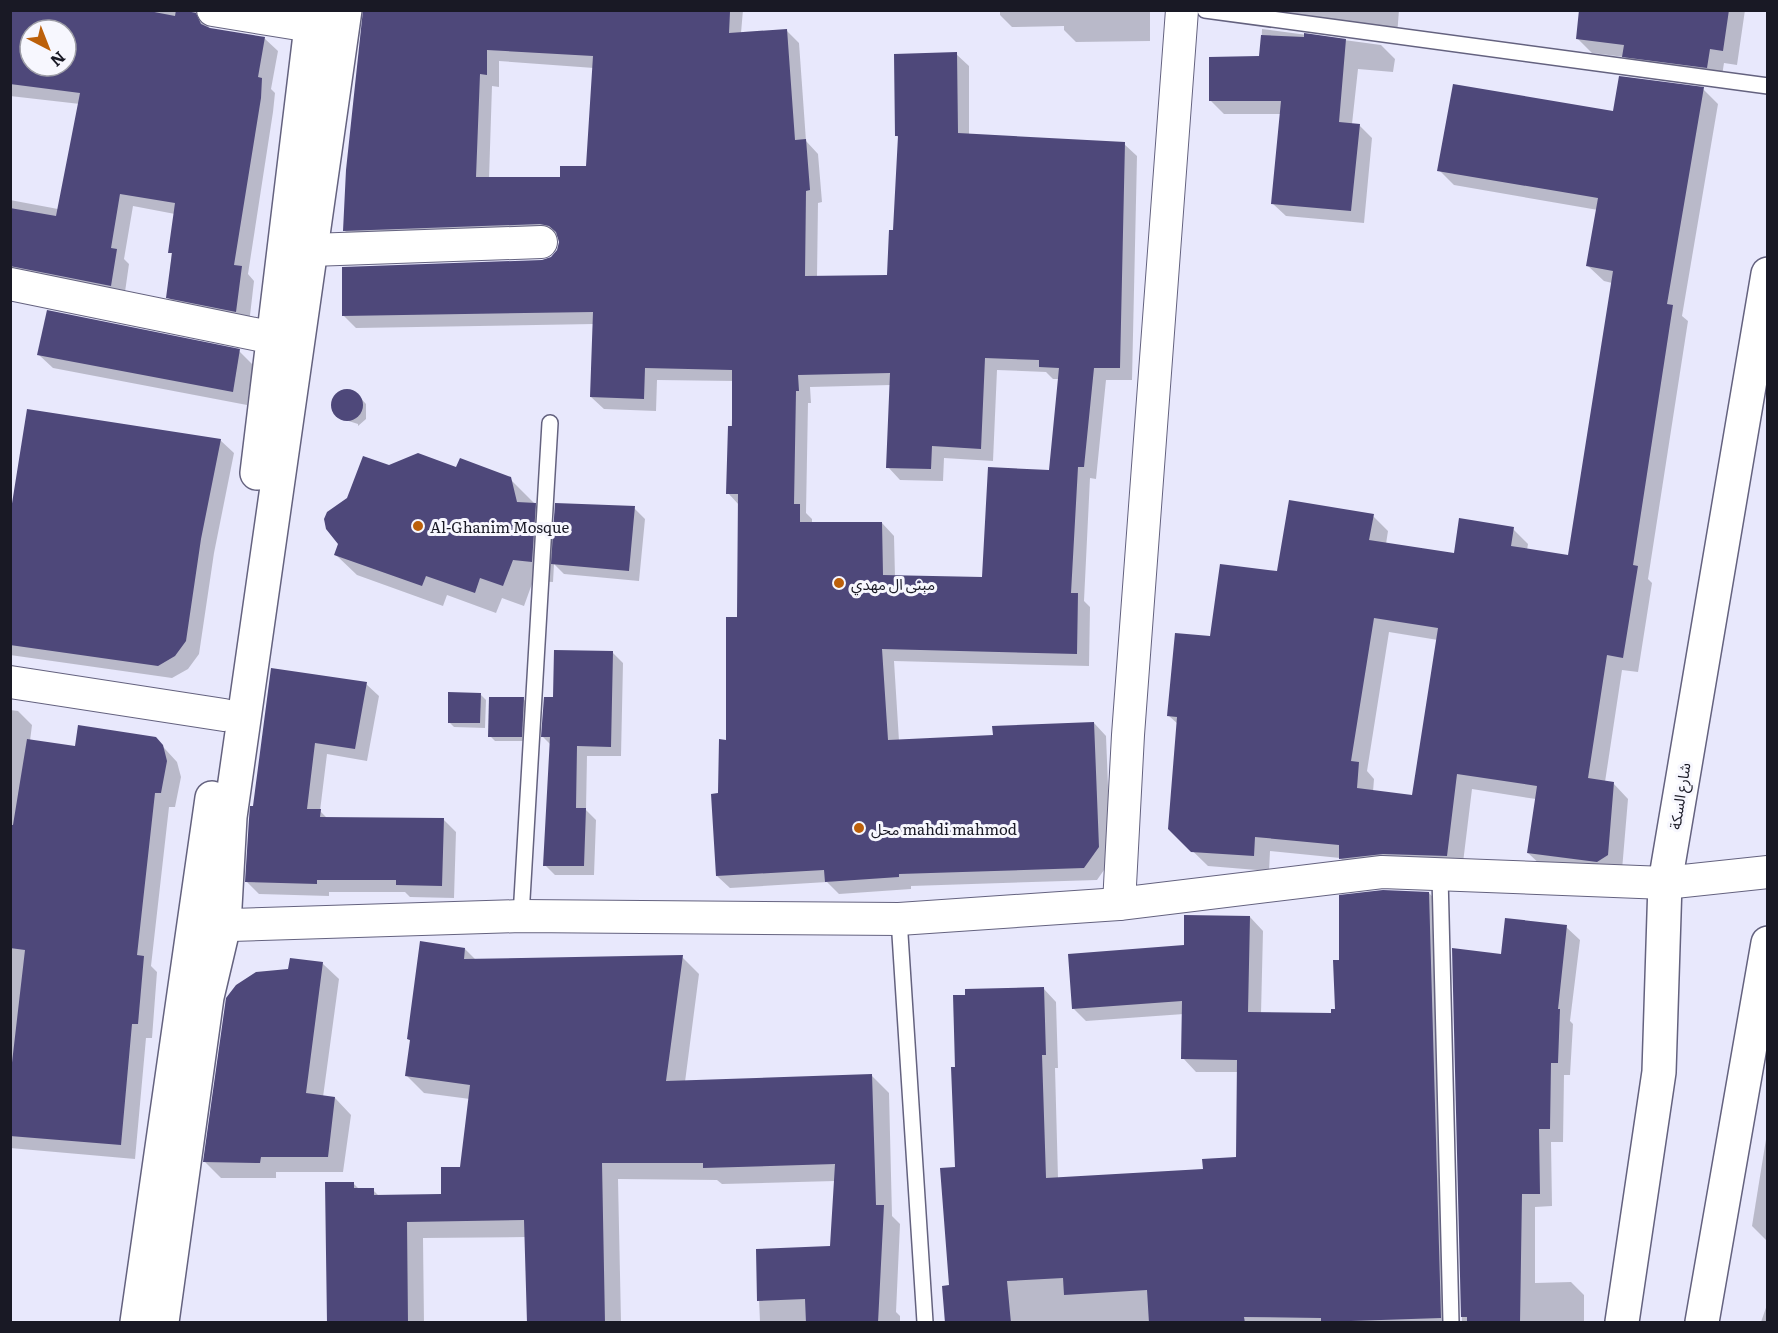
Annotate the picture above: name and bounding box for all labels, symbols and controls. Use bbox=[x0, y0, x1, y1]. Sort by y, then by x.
north arrow bbox=[18, 18, 78, 78]
text: N bbox=[46, 46, 72, 73]
place label: Al-Ghanim Mosque bbox=[430, 515, 569, 538]
marker: Al-Ghanim Mosque bbox=[411, 519, 425, 533]
place label: مبنى ال مهدي bbox=[851, 572, 935, 596]
marker: مبنى ال مهدي bbox=[832, 576, 846, 590]
street label: شارع السكة bbox=[1662, 761, 1698, 831]
place label: محل mahdi mahmod bbox=[871, 817, 1017, 840]
marker: محل mahdi mahmod bbox=[852, 821, 866, 835]

